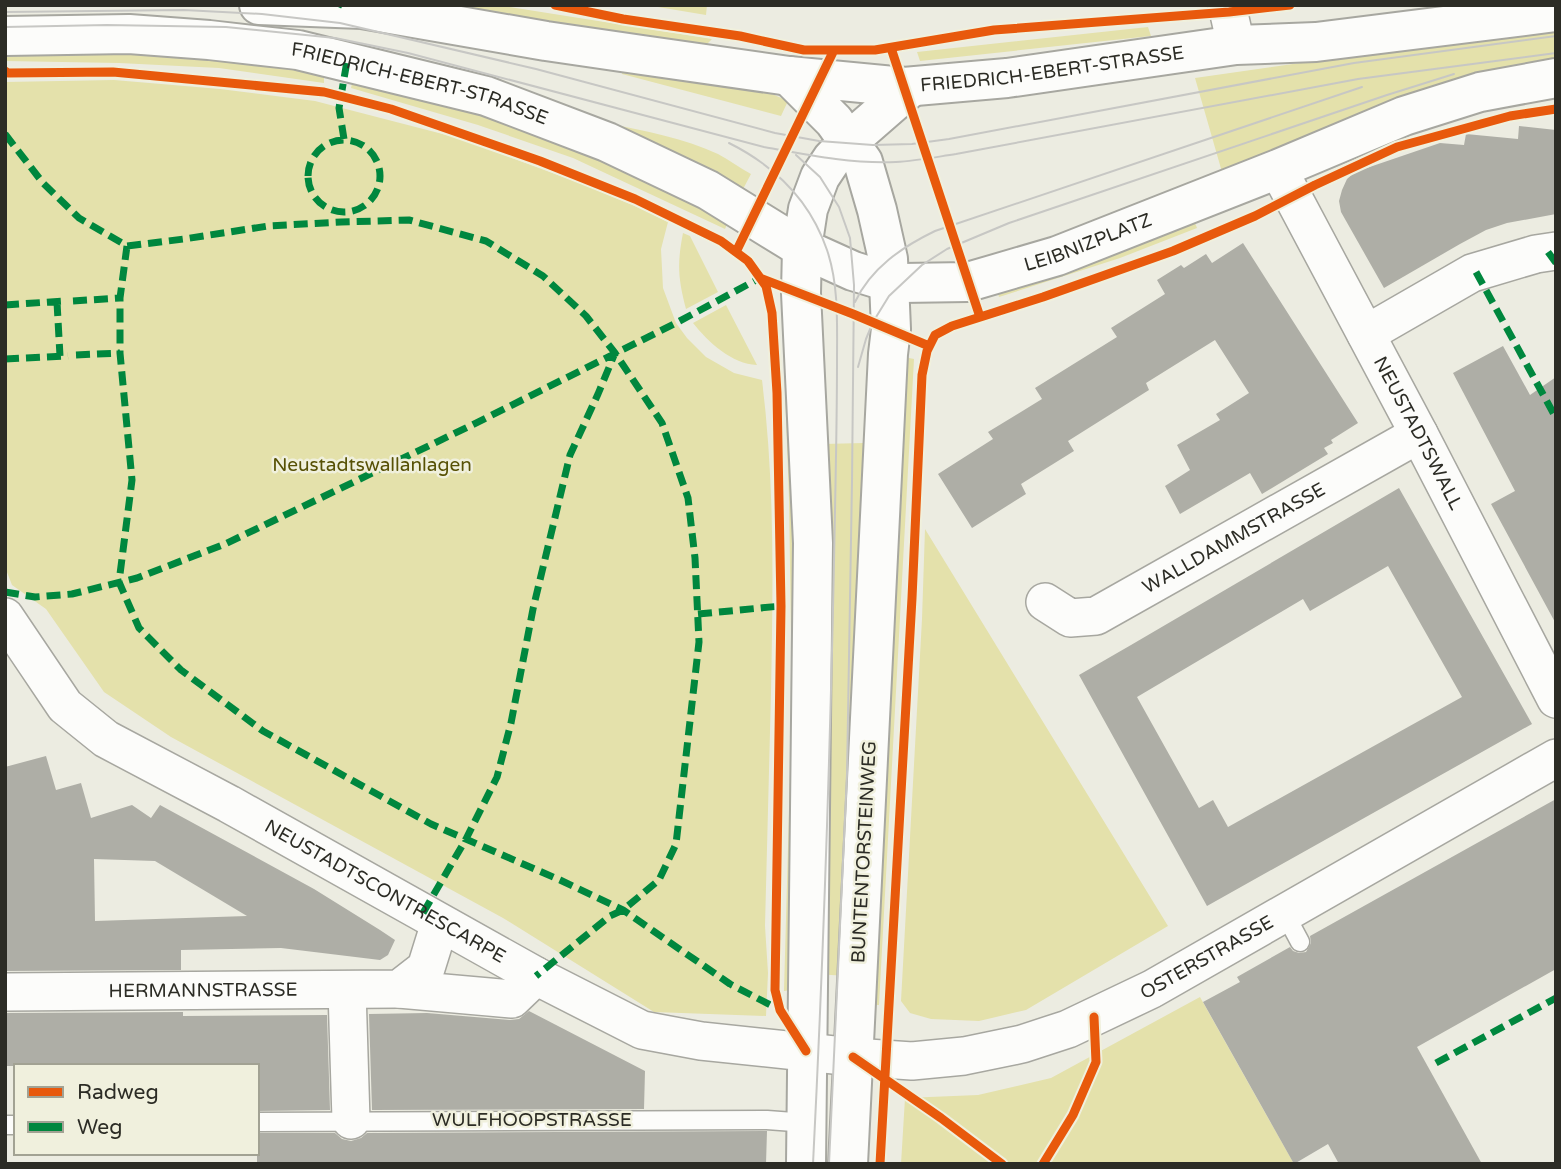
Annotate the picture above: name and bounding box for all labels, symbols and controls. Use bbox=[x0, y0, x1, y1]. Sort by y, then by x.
street label: FRIEDRICH-EBERT-STRASSE bbox=[290, 38, 551, 130]
street label: FRIEDRICH-EBERT-STRASSE bbox=[919, 42, 1185, 97]
street label: LEIBNIZPLATZ bbox=[1022, 209, 1155, 276]
street label: NEUSTADTSWALL bbox=[1369, 353, 1467, 513]
park label: Neustadtswallanlagen bbox=[272, 454, 472, 476]
street label: WALLDAMMSTRASSE bbox=[1139, 478, 1329, 598]
street label: BUNTENTORSTEINWEG bbox=[847, 740, 881, 964]
street label: NEUSTADTSCONTRESCARPE bbox=[261, 815, 509, 968]
street label: OSTERSTRASSE bbox=[1137, 911, 1277, 1004]
street label: HERMANNSTRASSE bbox=[108, 979, 298, 1002]
legend bbox=[14, 1064, 259, 1155]
text: Radweg bbox=[77, 1080, 159, 1105]
street label: WULFHOOPSTRASSE bbox=[432, 1109, 632, 1131]
text: Weg bbox=[77, 1115, 122, 1140]

